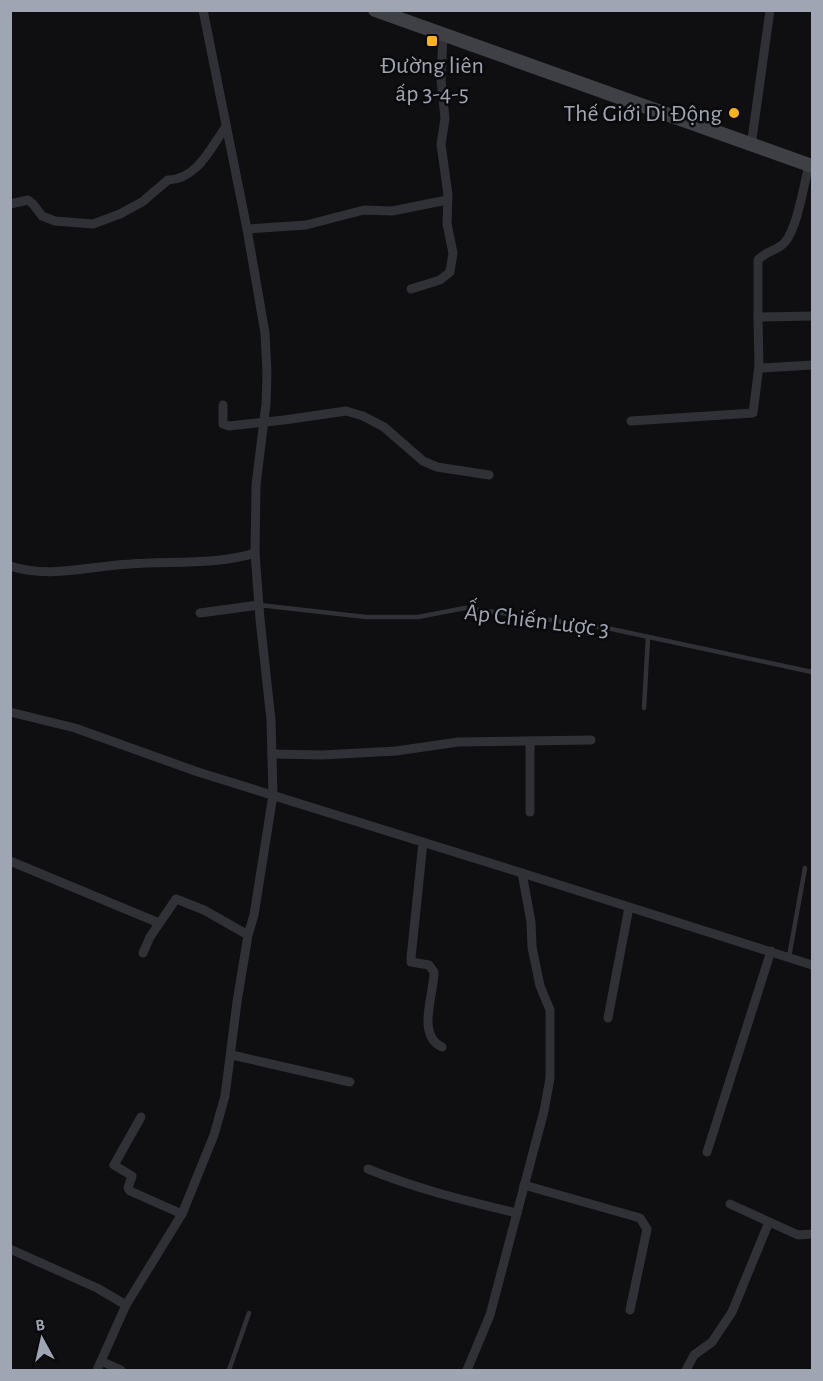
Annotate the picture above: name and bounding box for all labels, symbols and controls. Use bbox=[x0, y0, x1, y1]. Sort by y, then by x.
marker: Đường liên ấp 3-4-5 bbox=[425, 34, 439, 48]
place label: Đường liên ấp 3-4-5 bbox=[380, 54, 484, 106]
place label: Thế Giới Di Động bbox=[564, 102, 722, 126]
marker: Thế Giới Di Động bbox=[727, 106, 741, 120]
street label: Ấp Chiến Lược 3 bbox=[463, 596, 611, 642]
north arrow bbox=[12, 1309, 72, 1369]
text: B bbox=[34, 1317, 46, 1334]

